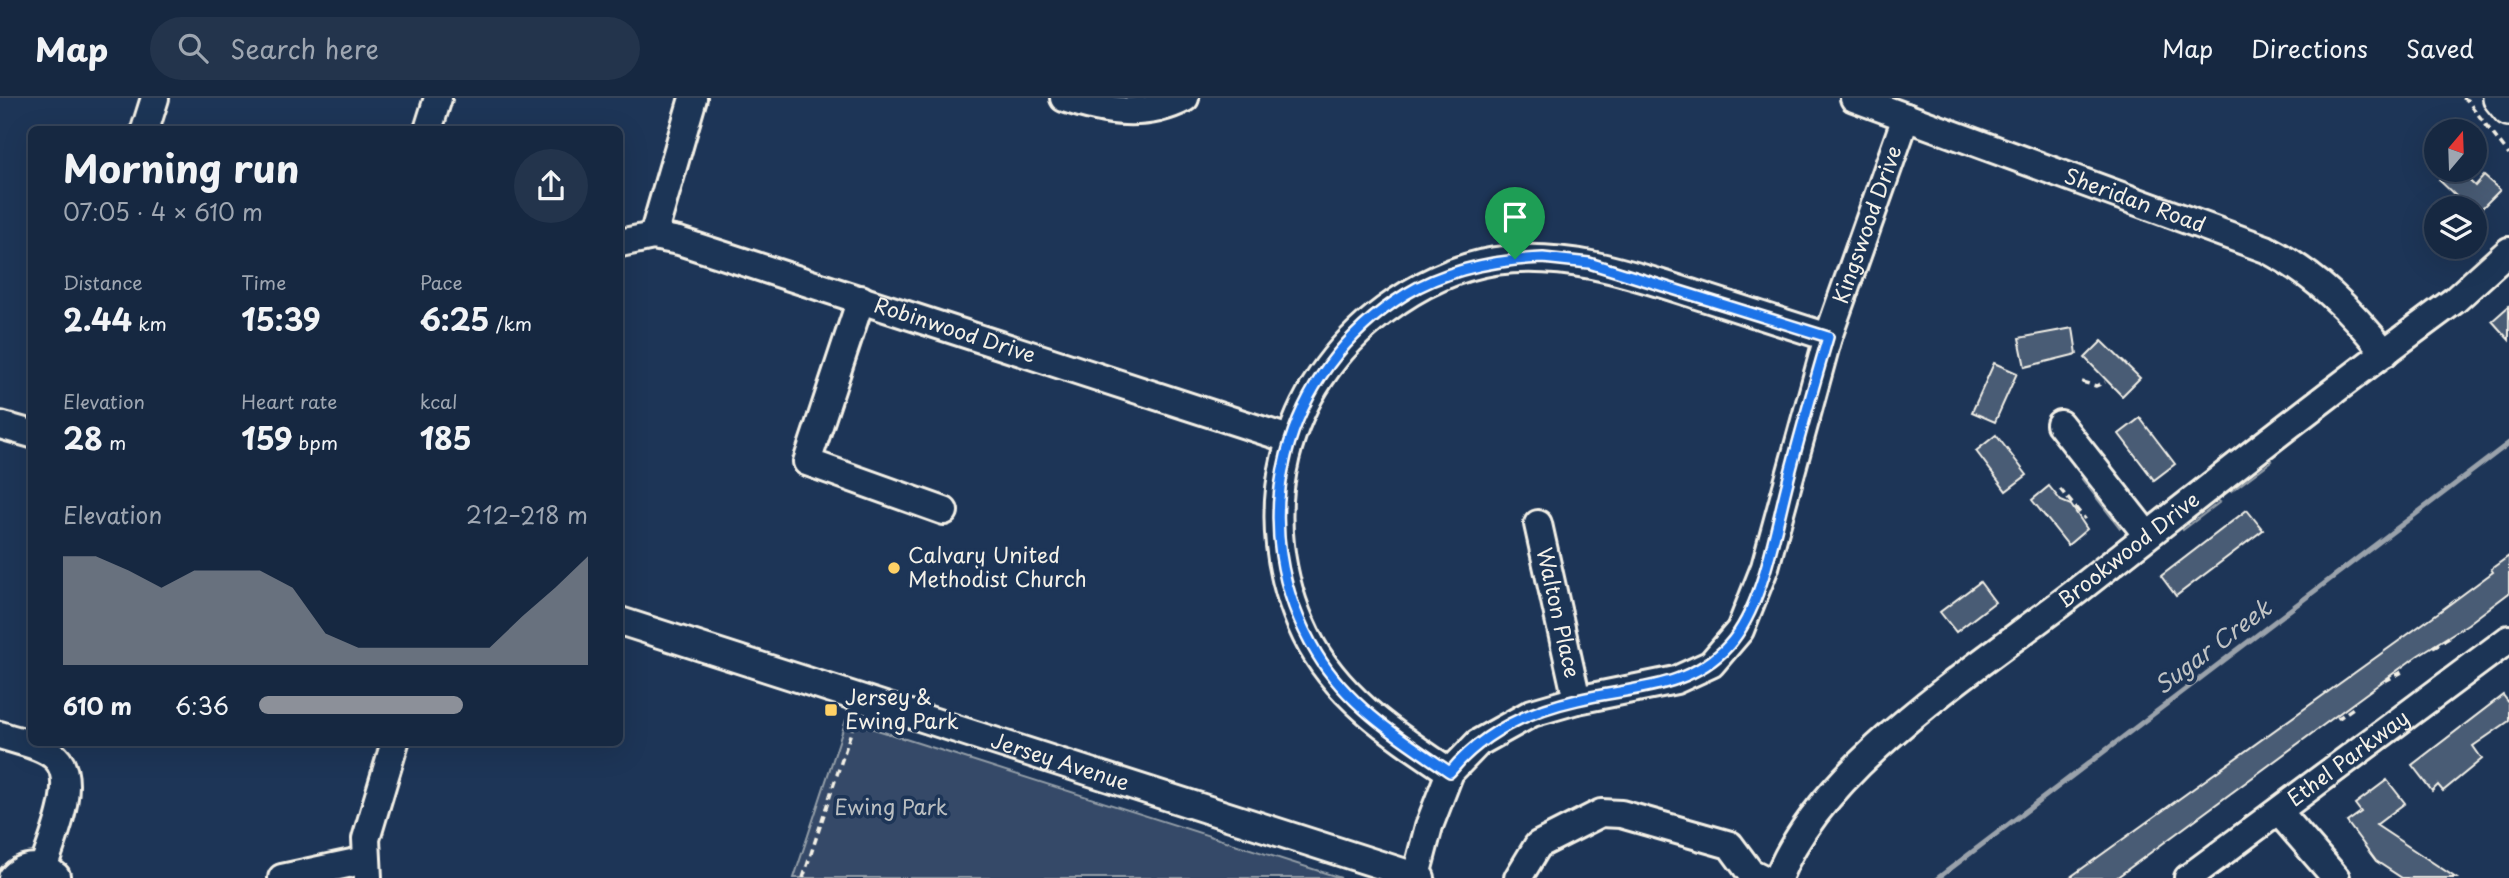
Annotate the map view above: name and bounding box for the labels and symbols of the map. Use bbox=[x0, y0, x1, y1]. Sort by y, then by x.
north arrow bbox=[2424, 119, 2487, 182]
street label: Kingswood Drive bbox=[1823, 141, 1909, 308]
street label: Sheridan Road bbox=[2060, 158, 2211, 240]
pin bbox=[1485, 187, 1545, 259]
street label: Robinwood Drive bbox=[870, 287, 1040, 370]
street label: Brookwood Drive bbox=[2050, 483, 2205, 615]
place label: Calvary United Methodist Church bbox=[908, 538, 1087, 594]
street label: Walton Place bbox=[1530, 544, 1590, 681]
marker: Calvary United Methodist Church bbox=[886, 560, 902, 576]
water label: Sugar Creek bbox=[2146, 589, 2279, 702]
place label: Jersey & Ewing Park bbox=[845, 680, 959, 736]
street label: Ethel Parkway bbox=[2280, 701, 2415, 813]
marker: Jersey & Ewing Park bbox=[823, 702, 839, 718]
street label: Jersey Avenue bbox=[987, 723, 1134, 797]
park label: Ewing Park bbox=[834, 790, 948, 822]

